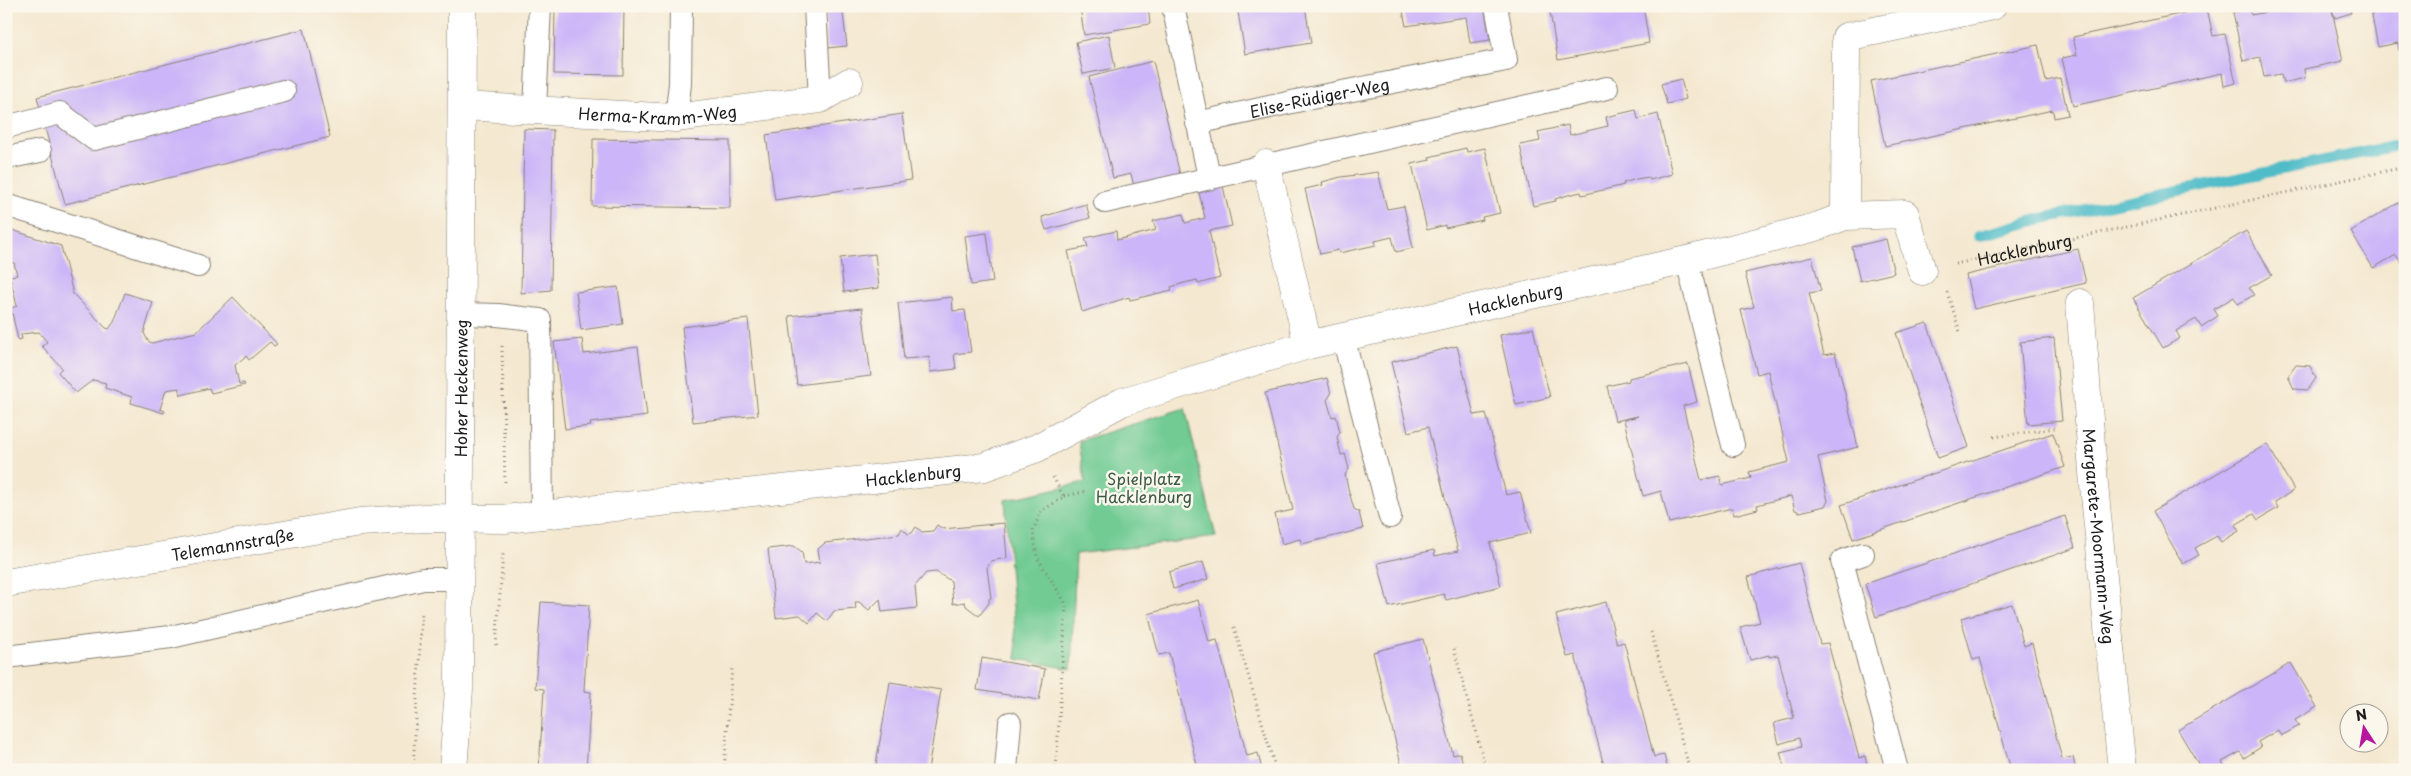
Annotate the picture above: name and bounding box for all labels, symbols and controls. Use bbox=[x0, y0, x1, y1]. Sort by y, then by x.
street label: Elise-Rüdiger-Weg bbox=[1247, 71, 1391, 123]
street label: Herma-Kramm-Weg bbox=[578, 98, 738, 130]
street label: Hacklenburg bbox=[1975, 227, 2074, 271]
street label: Hacklenburg bbox=[1466, 276, 1565, 321]
street label: Hoher Heckenweg bbox=[448, 319, 473, 457]
street label: Margarete-Moormann-Weg bbox=[2078, 428, 2122, 645]
street label: Hacklenburg bbox=[864, 458, 962, 492]
park label: Spielplatz Hacklenburg bbox=[1096, 466, 1192, 508]
street label: Telemannstraße bbox=[170, 522, 296, 566]
text: N bbox=[2354, 703, 2369, 726]
north arrow bbox=[2338, 704, 2388, 754]

